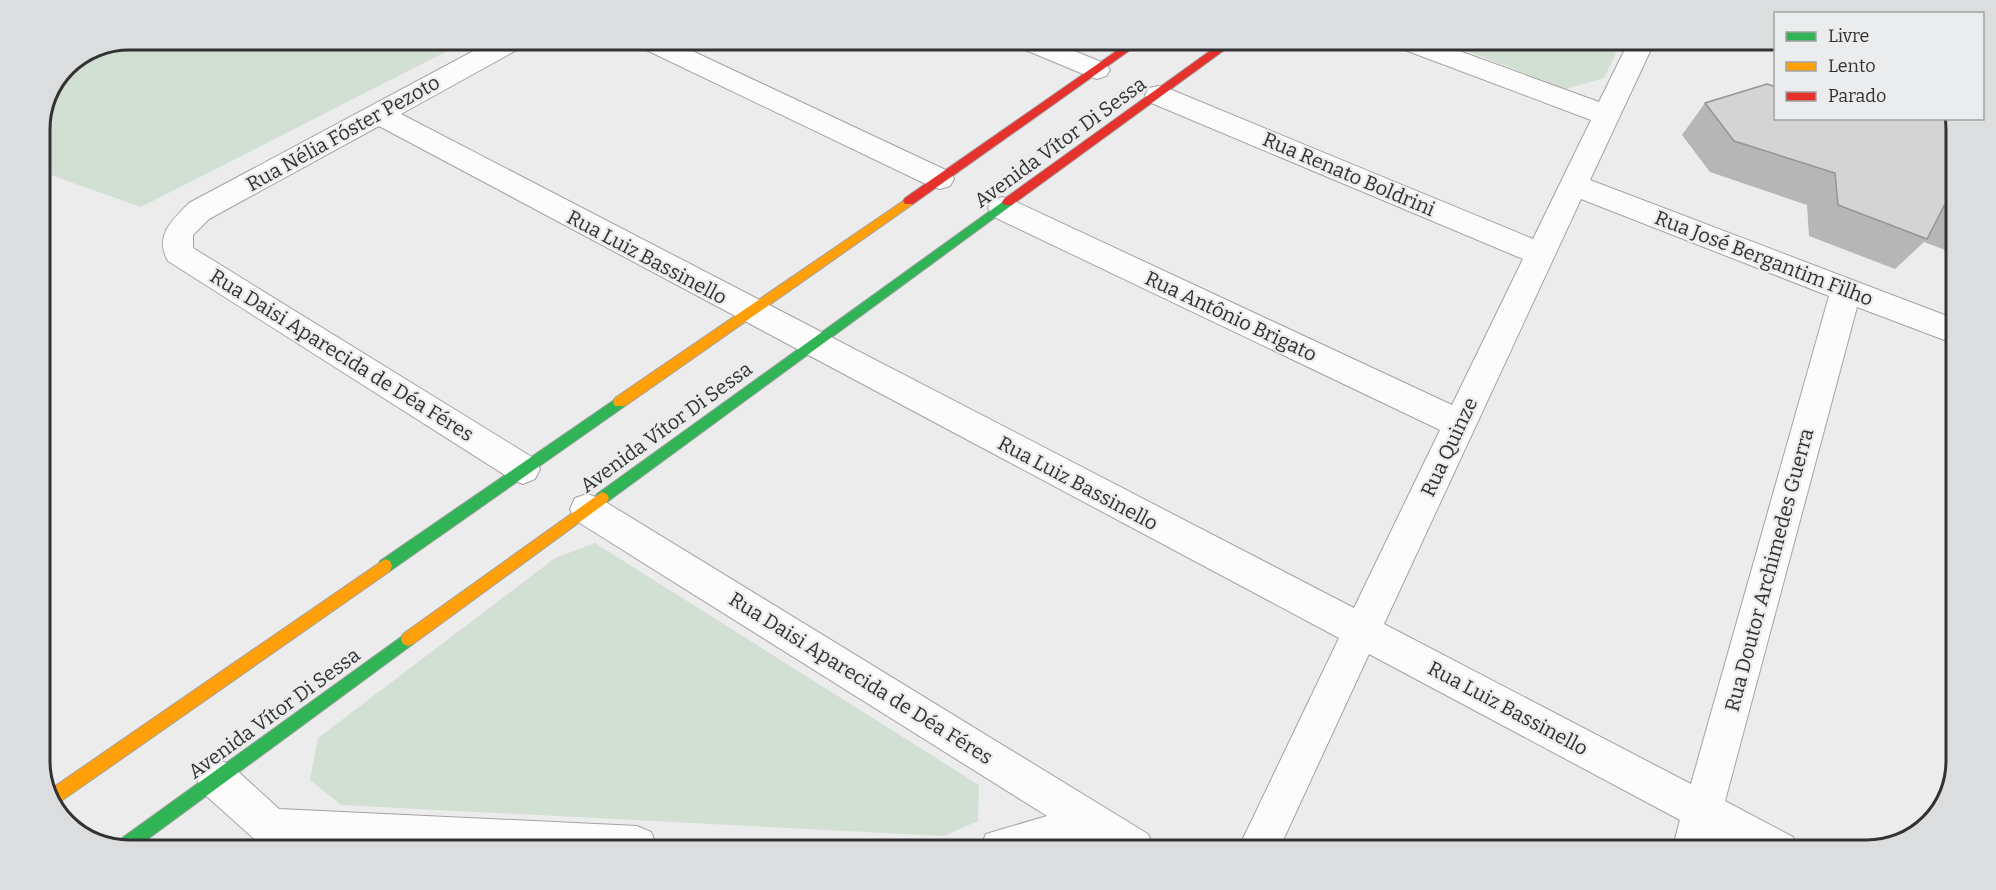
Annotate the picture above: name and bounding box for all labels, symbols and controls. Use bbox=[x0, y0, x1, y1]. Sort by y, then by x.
legend bbox=[1774, 12, 1984, 120]
text: Livre bbox=[1828, 25, 1869, 47]
text: Lento bbox=[1828, 55, 1876, 77]
street label: Rua Nélia Fóster Pezoto bbox=[242, 70, 444, 196]
street label: Avenida Vítor Di Sessa bbox=[969, 72, 1151, 212]
text: Parado bbox=[1828, 85, 1886, 107]
street label: Rua Renato Boldrini bbox=[1259, 127, 1439, 221]
street label: Rua Luiz Bassinello bbox=[563, 205, 731, 309]
street label: Rua José Bergantim Filho bbox=[1651, 205, 1877, 311]
street label: Rua Daisi Aparecida de Déa Féres bbox=[206, 264, 478, 446]
street label: Rua Antônio Brigato bbox=[1141, 266, 1321, 366]
street label: Avenida Vítor Di Sessa bbox=[575, 357, 757, 497]
street label: Rua Quinze bbox=[1416, 394, 1482, 500]
street label: Rua Doutor Archimedes Guerra bbox=[1720, 426, 1818, 714]
street label: Rua Luiz Bassinello bbox=[994, 431, 1162, 535]
street label: Rua Daisi Aparecida de Déa Féres bbox=[725, 587, 997, 769]
street label: Avenida Vítor Di Sessa bbox=[183, 643, 365, 783]
street label: Rua Luiz Bassinello bbox=[1424, 656, 1592, 760]

